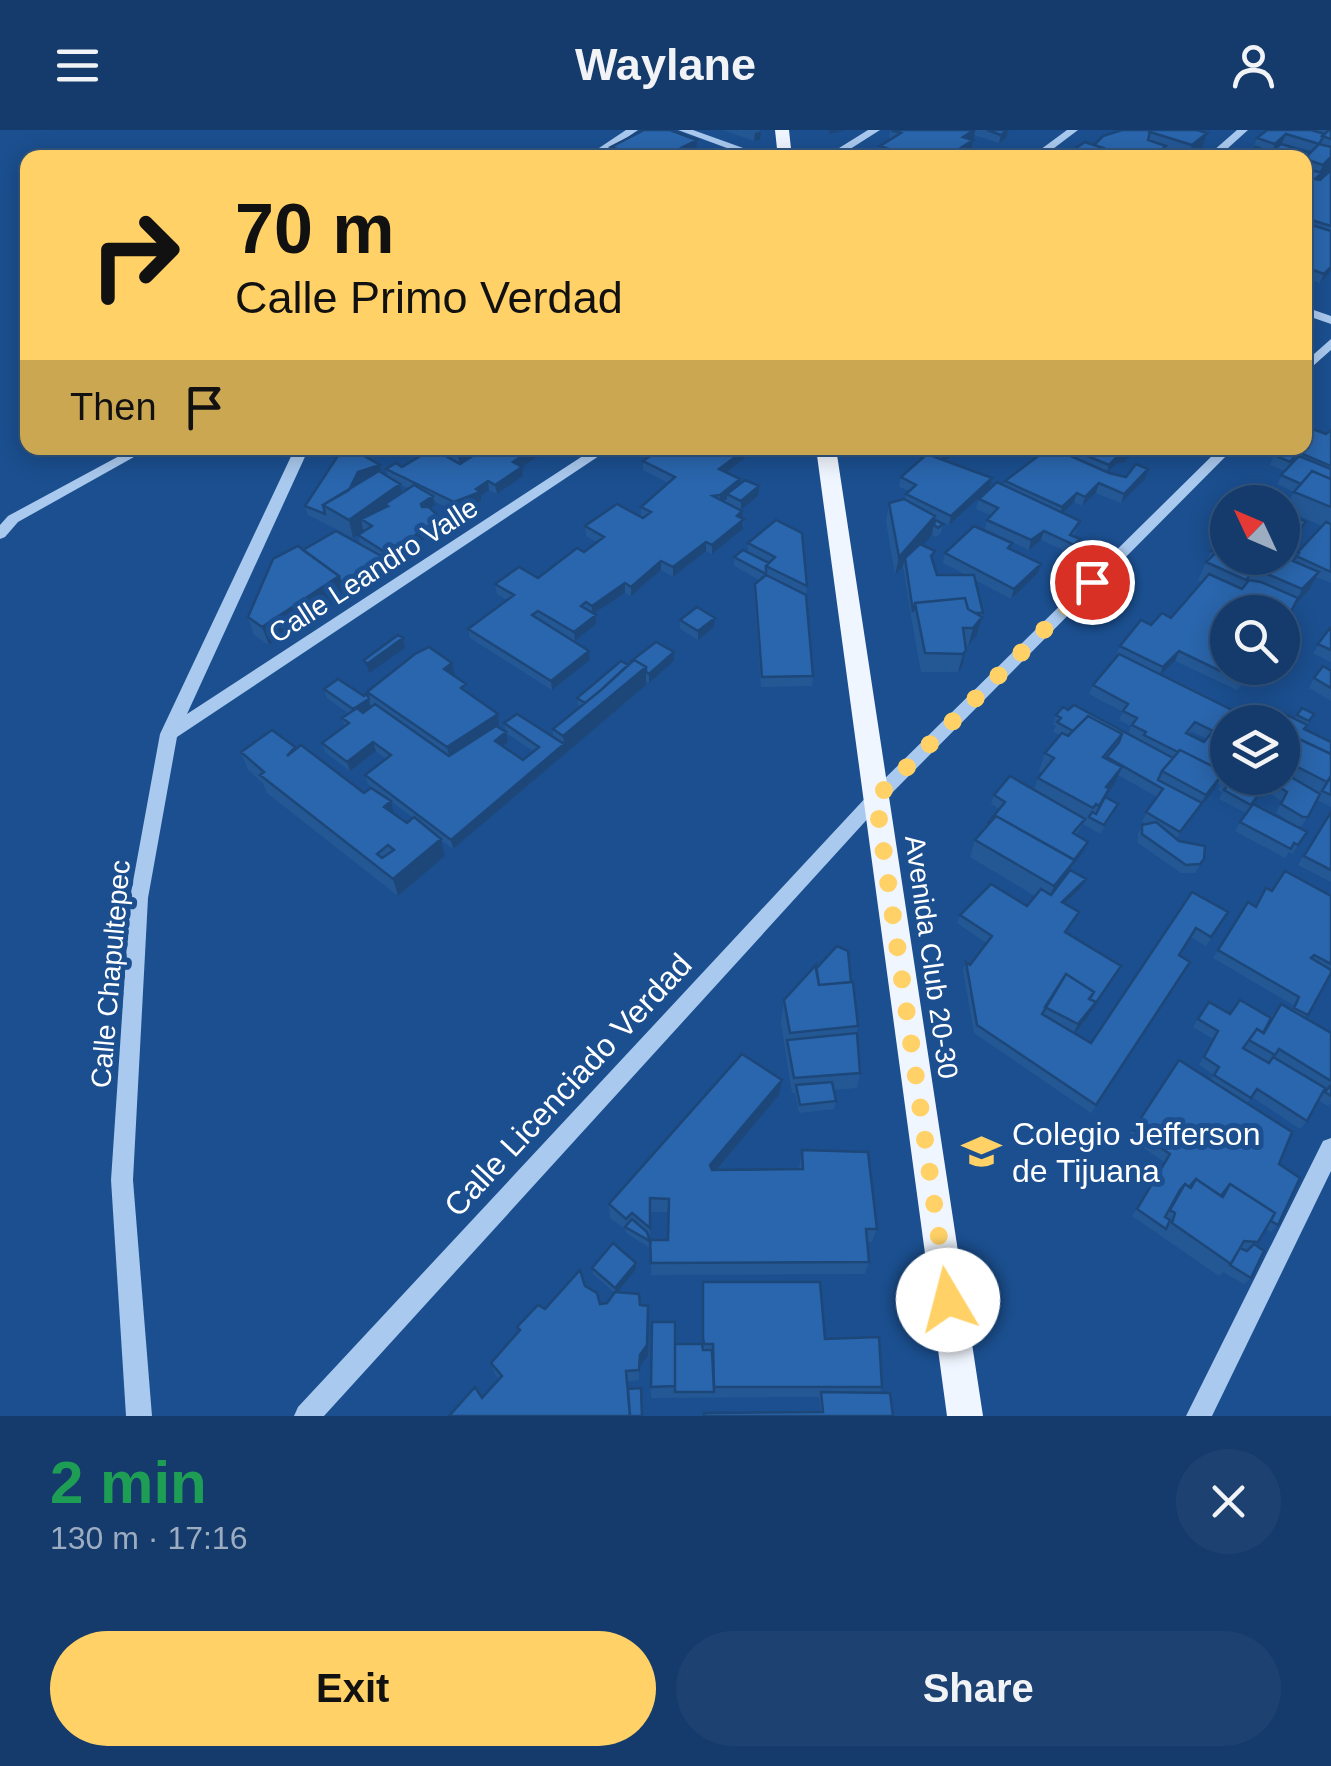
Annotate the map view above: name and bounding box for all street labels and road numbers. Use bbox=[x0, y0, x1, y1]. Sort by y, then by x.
street label: Calle Leandro Valle bbox=[263, 491, 483, 649]
street label: Avenida Club 20-30 bbox=[899, 833, 964, 1081]
street label: Calle Chapultepec bbox=[85, 859, 136, 1089]
street label: Calle Licenciado Verdad bbox=[437, 947, 699, 1223]

